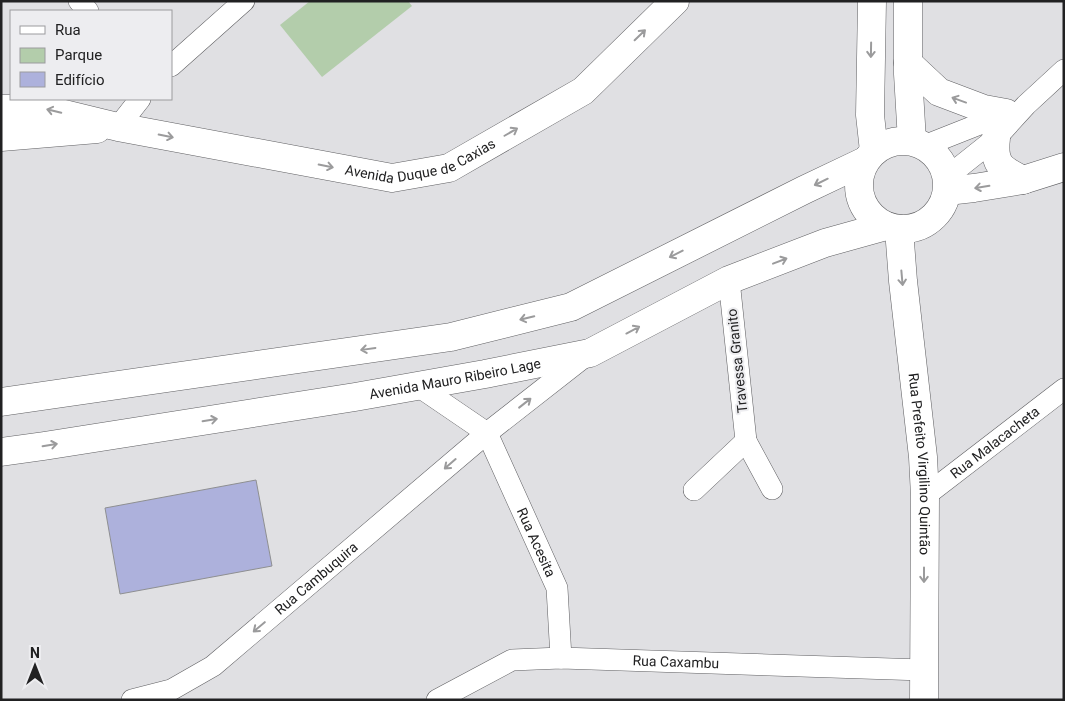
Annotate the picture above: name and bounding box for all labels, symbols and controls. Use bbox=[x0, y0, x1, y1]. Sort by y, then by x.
legend bbox=[10, 10, 172, 100]
text: Rua bbox=[55, 21, 81, 39]
one-way arrow bbox=[634, 29, 646, 41]
one-way arrow bbox=[866, 42, 876, 58]
text: Parque bbox=[55, 46, 102, 64]
text: Edifício bbox=[55, 71, 104, 89]
one-way arrow bbox=[952, 95, 968, 104]
one-way arrow bbox=[46, 106, 62, 115]
one-way arrow bbox=[504, 127, 519, 137]
one-way arrow bbox=[157, 131, 173, 141]
street label: Avenida Duque de Caxias bbox=[344, 135, 498, 186]
one-way arrow bbox=[317, 161, 333, 171]
one-way arrow bbox=[814, 178, 829, 187]
one-way arrow bbox=[975, 182, 991, 192]
one-way arrow bbox=[669, 250, 684, 260]
one-way arrow bbox=[772, 256, 787, 265]
one-way arrow bbox=[898, 270, 907, 286]
street label: Travessa Granito bbox=[724, 308, 750, 414]
one-way arrow bbox=[520, 314, 536, 323]
one-way arrow bbox=[626, 325, 641, 335]
one-way arrow bbox=[360, 344, 376, 354]
street label: Avenida Mauro Ribeiro Lage bbox=[368, 355, 542, 402]
street label: Rua Prefeito Virgilino Quintão bbox=[905, 372, 933, 555]
one-way arrow bbox=[518, 397, 531, 408]
street label: Rua Malacacheta bbox=[947, 403, 1042, 482]
one-way arrow bbox=[202, 415, 218, 425]
one-way arrow bbox=[41, 440, 57, 450]
one-way arrow bbox=[443, 459, 456, 470]
street label: Rua Acesita bbox=[514, 505, 559, 579]
street label: Rua Cambuquira bbox=[272, 539, 361, 618]
one-way arrow bbox=[919, 567, 929, 583]
one-way arrow bbox=[253, 621, 266, 632]
north arrow bbox=[10, 641, 60, 691]
text: N bbox=[30, 645, 40, 661]
street label: Rua Caxambu bbox=[632, 652, 719, 671]

